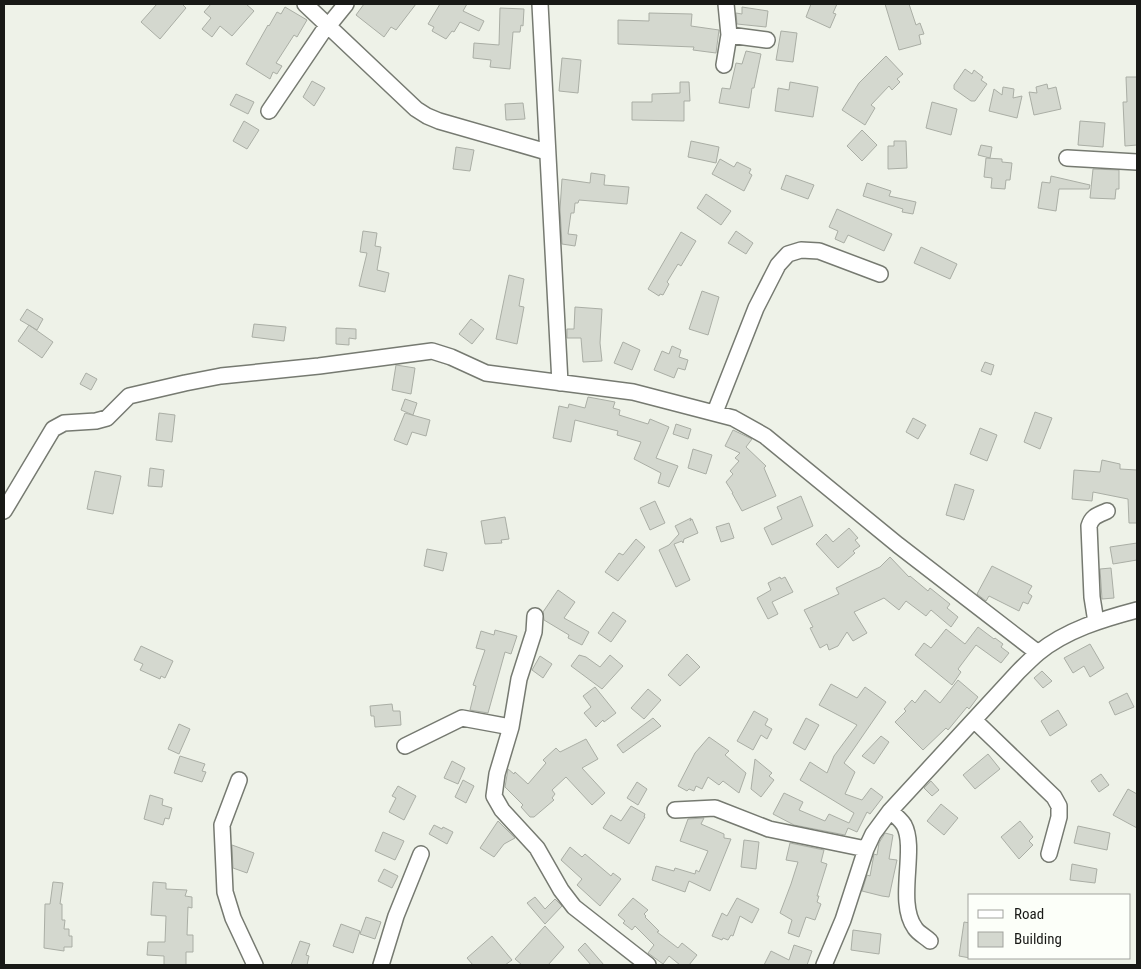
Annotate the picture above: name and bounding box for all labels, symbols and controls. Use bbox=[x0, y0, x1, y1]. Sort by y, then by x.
legend bbox=[968, 894, 1131, 959]
text: Road bbox=[1014, 905, 1044, 923]
text: Building bbox=[1014, 930, 1062, 948]

